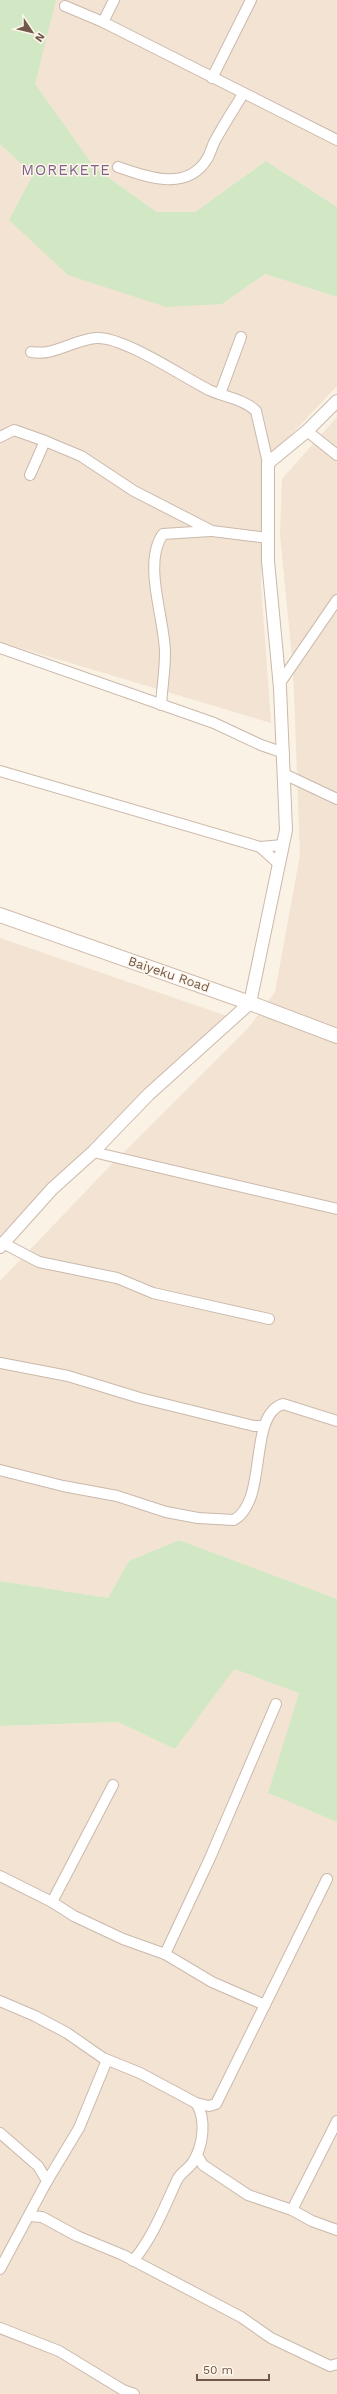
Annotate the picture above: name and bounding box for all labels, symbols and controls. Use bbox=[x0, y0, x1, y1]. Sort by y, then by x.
north arrow bbox=[12, 12, 52, 52]
text: N bbox=[32, 30, 47, 45]
district label: MOREKETE bbox=[21, 161, 111, 179]
street label: Baiyeku Road bbox=[126, 953, 212, 995]
scale bar bbox=[197, 2356, 269, 2382]
text: 50 m bbox=[203, 2363, 233, 2377]

